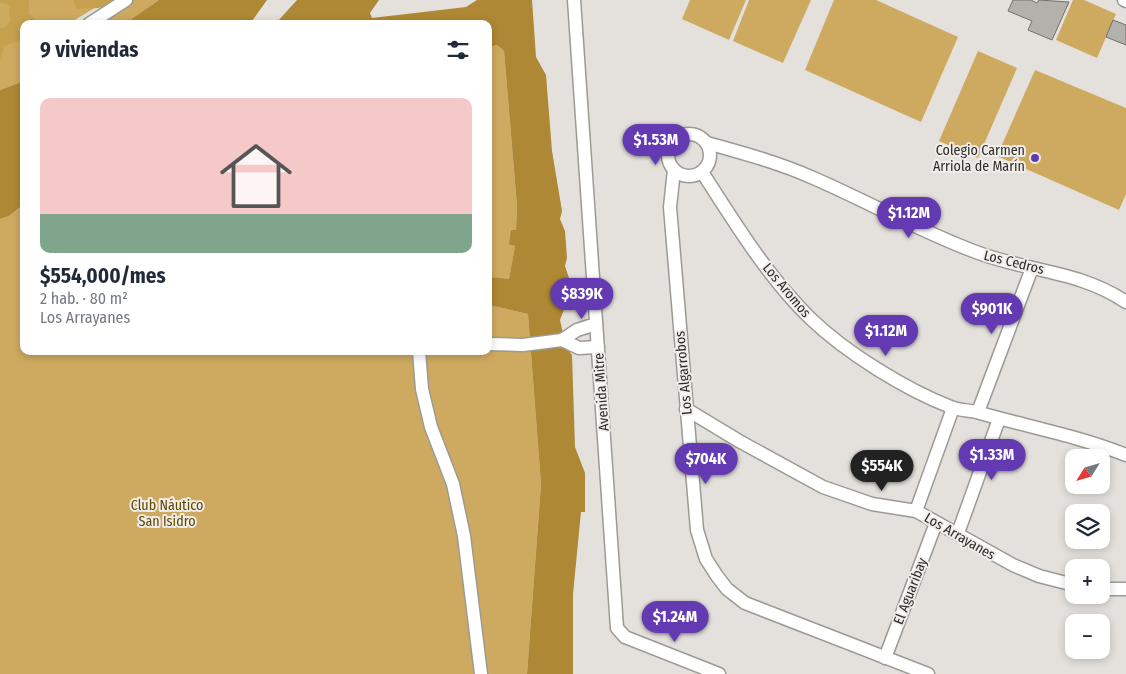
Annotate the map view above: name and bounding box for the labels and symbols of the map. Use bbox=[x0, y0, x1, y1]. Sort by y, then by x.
pin: $1.53M bbox=[615, 124, 697, 166]
place label: Colegio Carmen Arriola de Marín bbox=[933, 142, 1025, 175]
marker: Colegio Carmen Arriola de Marín bbox=[1029, 152, 1041, 164]
pin: $1.12M bbox=[868, 196, 950, 239]
street label: Los Cedros bbox=[982, 247, 1046, 278]
street label: Los Aromos bbox=[759, 260, 814, 321]
pin: $839K bbox=[547, 278, 617, 320]
pin: $901K bbox=[957, 292, 1027, 335]
pin: $1.12M bbox=[845, 314, 927, 357]
street label: Los Algarrobos bbox=[671, 330, 696, 416]
street label: Avenida Mitre bbox=[590, 352, 613, 432]
pin: $1.33M bbox=[951, 438, 1033, 481]
pin: $704K bbox=[671, 442, 741, 485]
north arrow bbox=[1065, 449, 1110, 494]
pin: $554K bbox=[847, 450, 917, 492]
park label: Club Náutico San Isidro bbox=[131, 497, 203, 530]
street label: Los Arrayanes bbox=[921, 509, 998, 564]
street label: El Aguaribay bbox=[890, 555, 931, 627]
pin: $1.24M bbox=[634, 600, 716, 643]

